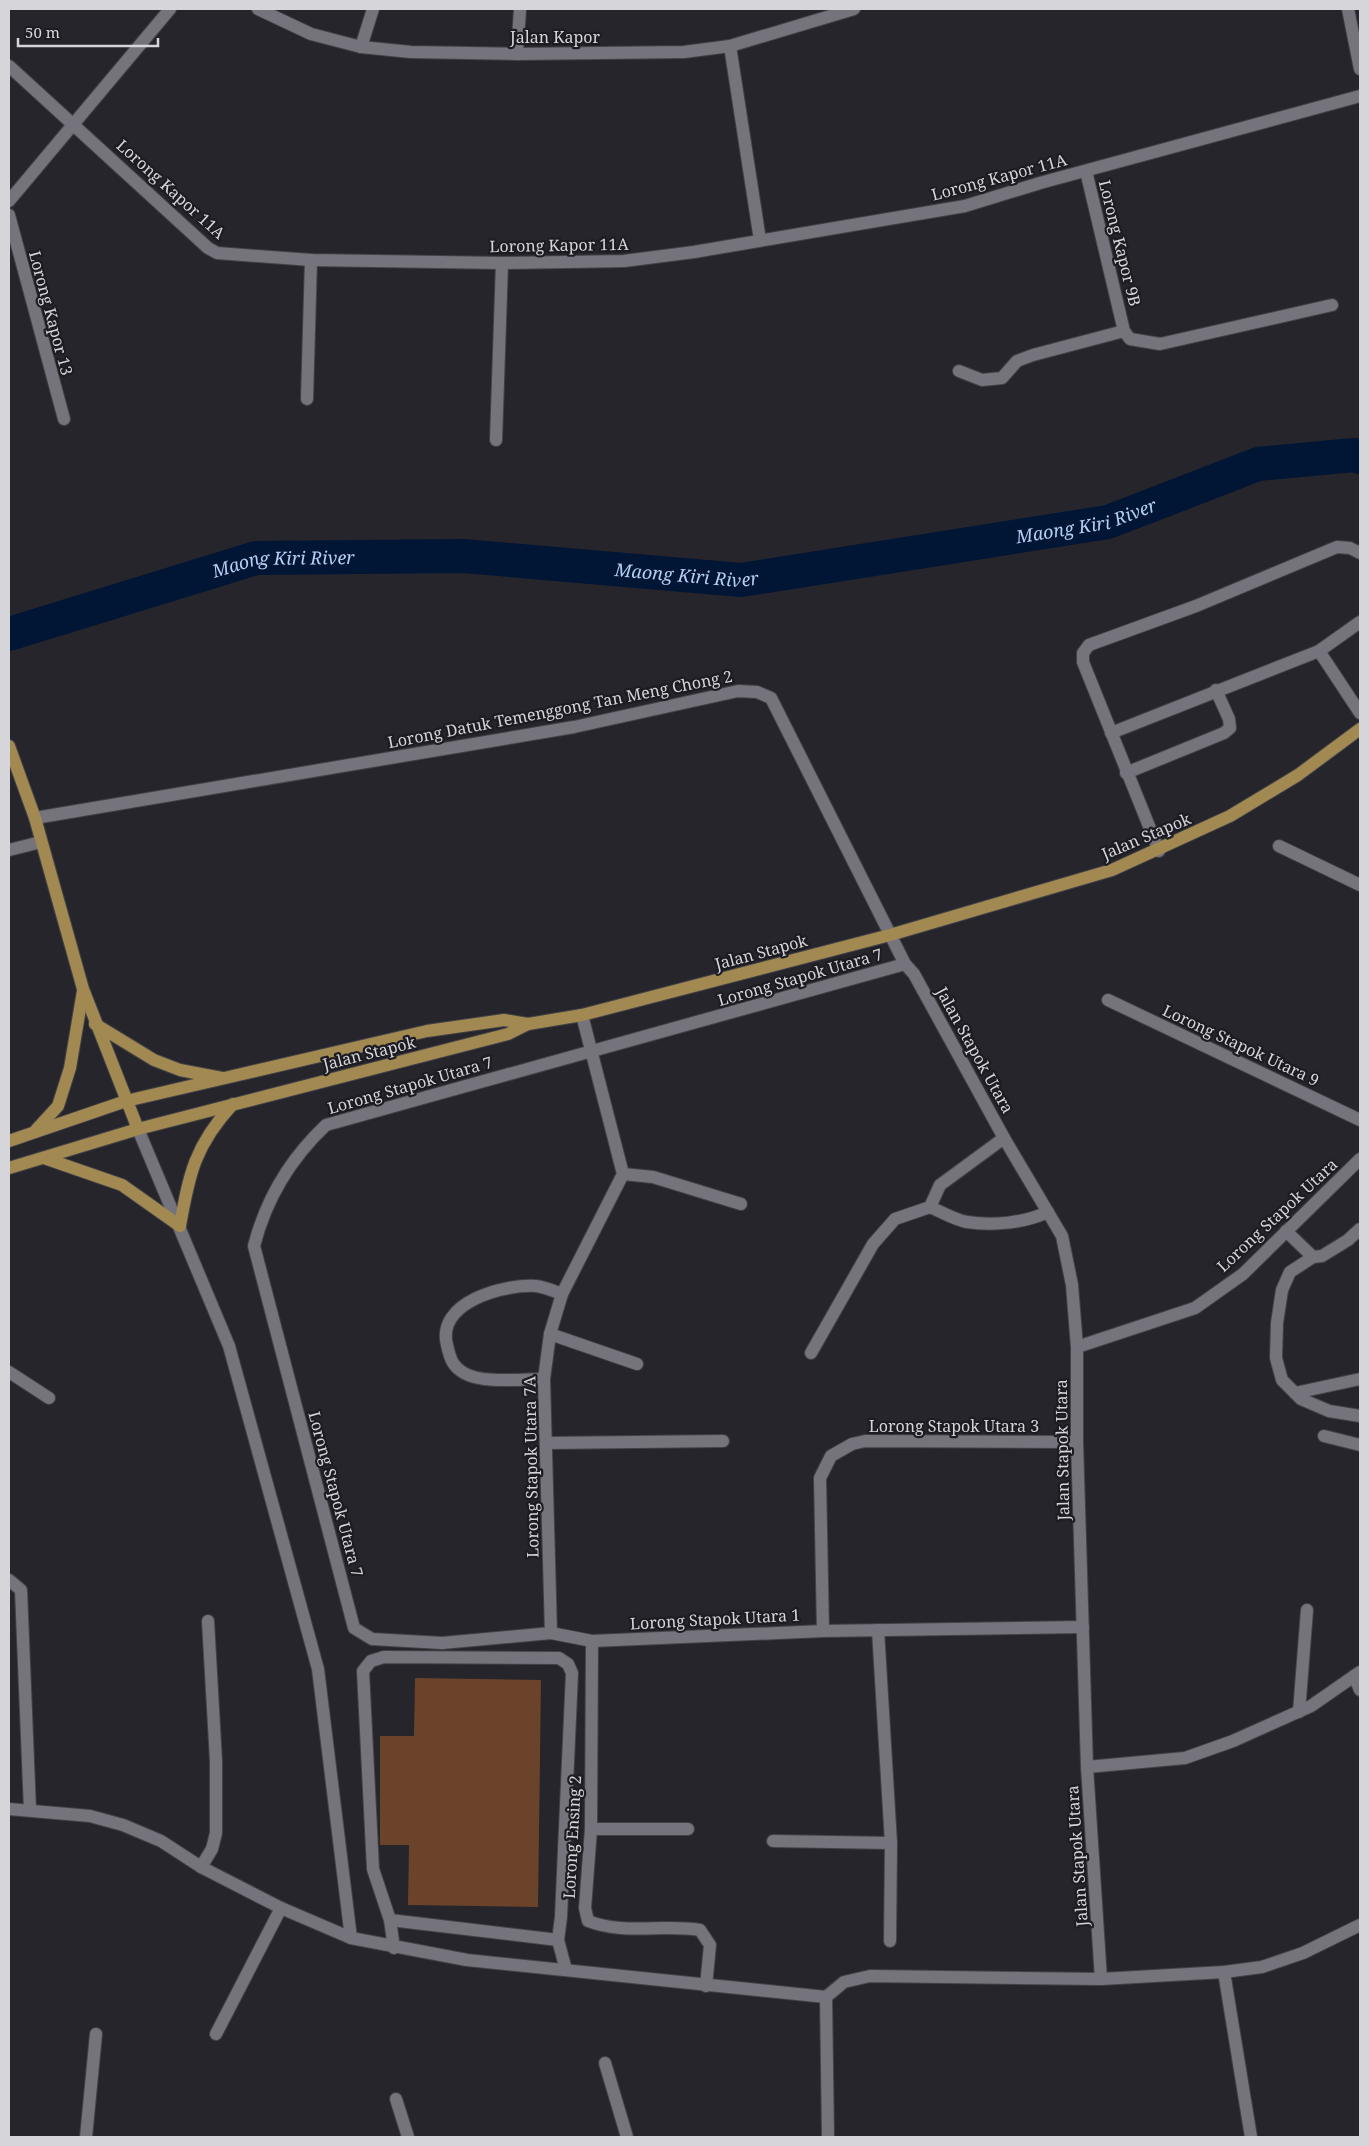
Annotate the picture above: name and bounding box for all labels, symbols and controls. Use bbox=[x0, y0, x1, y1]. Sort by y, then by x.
scale bar bbox=[18, 15, 158, 47]
text: 50 m bbox=[25, 22, 60, 42]
street label: Jalan Kapor bbox=[509, 26, 600, 48]
street label: Lorong Kapor 11A bbox=[112, 134, 231, 244]
street label: Lorong Kapor 11A bbox=[929, 148, 1070, 206]
street label: Lorong Kapor 9B bbox=[1094, 178, 1146, 308]
street label: Lorong Kapor 11A bbox=[489, 233, 629, 257]
street label: Lorong Kapor 13 bbox=[24, 248, 78, 378]
water label: Maong Kiri River bbox=[1013, 492, 1161, 549]
water label: Maong Kiri River bbox=[208, 545, 355, 583]
water label: Maong Kiri River bbox=[613, 557, 761, 592]
street label: Lorong Datuk Temenggong Tan Meng Chong 2 bbox=[386, 665, 734, 753]
street label: Jalan Stapok bbox=[1097, 807, 1195, 865]
street label: Jalan Stapok bbox=[711, 929, 810, 975]
street label: Lorong Stapok Utara 7 bbox=[715, 943, 885, 1011]
street label: Jalan Stapok Utara bbox=[931, 982, 1019, 1117]
street label: Lorong Stapok Utara 9 bbox=[1159, 999, 1323, 1091]
street label: Jalan Stapok bbox=[319, 1031, 418, 1075]
street label: Lorong Stapok Utara 7 bbox=[325, 1051, 495, 1119]
street label: Lorong Stapok Utara bbox=[1212, 1153, 1342, 1277]
street label: Lorong Stapok Utara 7A bbox=[518, 1375, 544, 1558]
street label: Jalan Stapok Utara bbox=[1050, 1379, 1074, 1522]
street label: Lorong Stapok Utara 7 bbox=[303, 1409, 369, 1579]
street label: Lorong Stapok Utara 3 bbox=[869, 1415, 1039, 1437]
street label: Lorong Stapok Utara 1 bbox=[629, 1604, 801, 1634]
street label: Lorong Ensing 2 bbox=[558, 1775, 586, 1899]
street label: Jalan Stapok Utara bbox=[1061, 1785, 1093, 1928]

